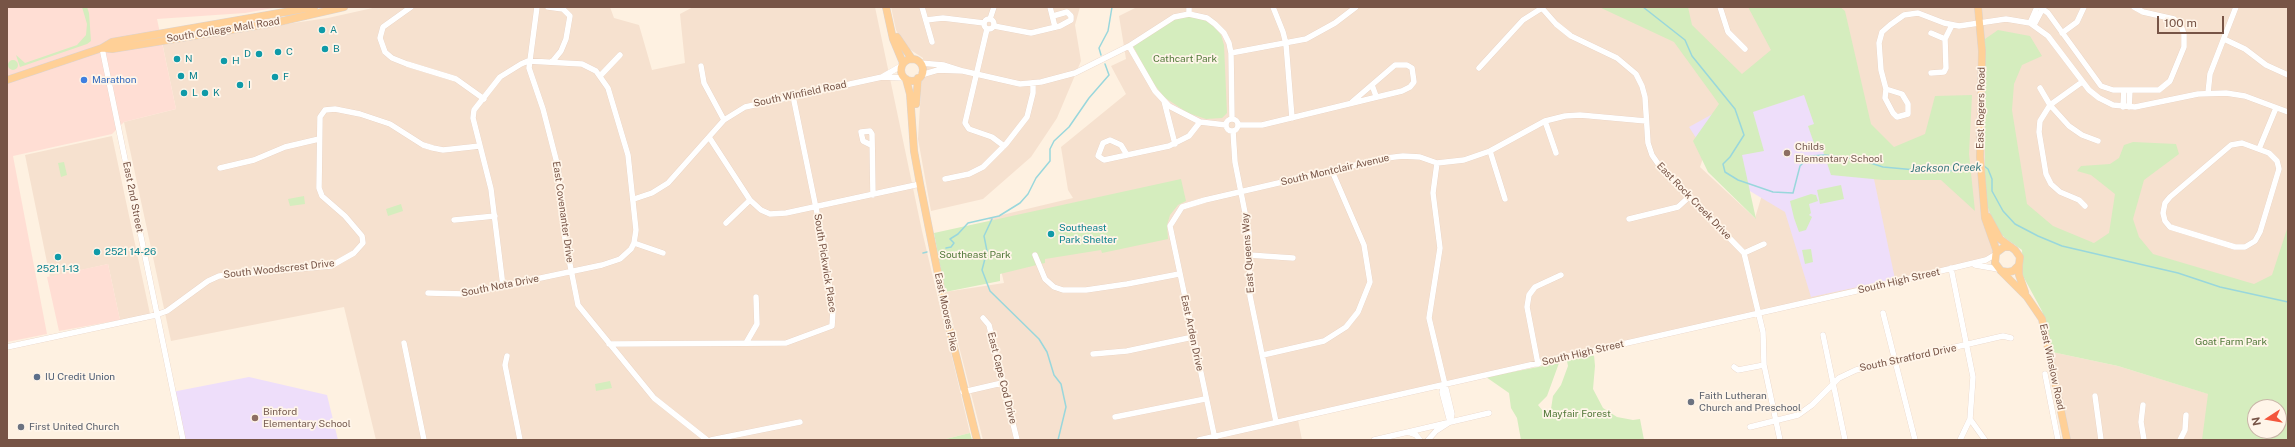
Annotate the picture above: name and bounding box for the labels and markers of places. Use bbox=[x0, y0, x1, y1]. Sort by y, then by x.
place label: A bbox=[330, 24, 337, 36]
marker: A bbox=[317, 25, 327, 35]
place label: B bbox=[333, 43, 340, 55]
marker: B bbox=[320, 44, 330, 54]
place label: C bbox=[286, 46, 293, 58]
marker: C bbox=[273, 47, 283, 57]
place label: D bbox=[244, 48, 251, 60]
marker: D bbox=[254, 49, 264, 59]
place label: N bbox=[185, 53, 193, 65]
marker: N bbox=[172, 54, 182, 64]
place label: H bbox=[232, 55, 240, 67]
marker: H bbox=[219, 56, 229, 66]
place label: M bbox=[189, 70, 198, 82]
marker: M bbox=[176, 71, 186, 81]
place label: F bbox=[283, 71, 289, 83]
marker: F bbox=[270, 72, 280, 82]
place label: Marathon bbox=[92, 74, 136, 86]
marker: Marathon bbox=[79, 75, 89, 85]
place label: I bbox=[248, 79, 251, 91]
marker: I bbox=[235, 80, 245, 90]
place label: L bbox=[192, 87, 198, 99]
place label: K bbox=[213, 87, 220, 99]
marker: L bbox=[179, 88, 189, 98]
marker: K bbox=[200, 88, 210, 98]
place label: Childs Elementary School bbox=[1795, 141, 1883, 164]
marker: Childs Elementary School bbox=[1782, 148, 1792, 158]
place label: Southeast Park Shelter bbox=[1059, 222, 1117, 246]
marker: Southeast Park Shelter bbox=[1046, 229, 1056, 239]
place label: 2521 14-26 bbox=[105, 246, 156, 258]
marker: 2521 14-26 bbox=[92, 247, 102, 257]
marker: 2521 1-13 bbox=[53, 252, 63, 262]
place label: 2521 1-13 bbox=[37, 263, 79, 275]
place label: IU Credit Union bbox=[45, 371, 115, 383]
marker: IU Credit Union bbox=[32, 372, 42, 382]
place label: Faith Lutheran Church and Preschool bbox=[1699, 390, 1801, 414]
marker: Faith Lutheran Church and Preschool bbox=[1686, 397, 1696, 407]
place label: Binford Elementary School bbox=[263, 406, 351, 430]
marker: Binford Elementary School bbox=[250, 413, 260, 423]
place label: First United Church bbox=[29, 421, 119, 433]
marker: First United Church bbox=[16, 422, 26, 432]

